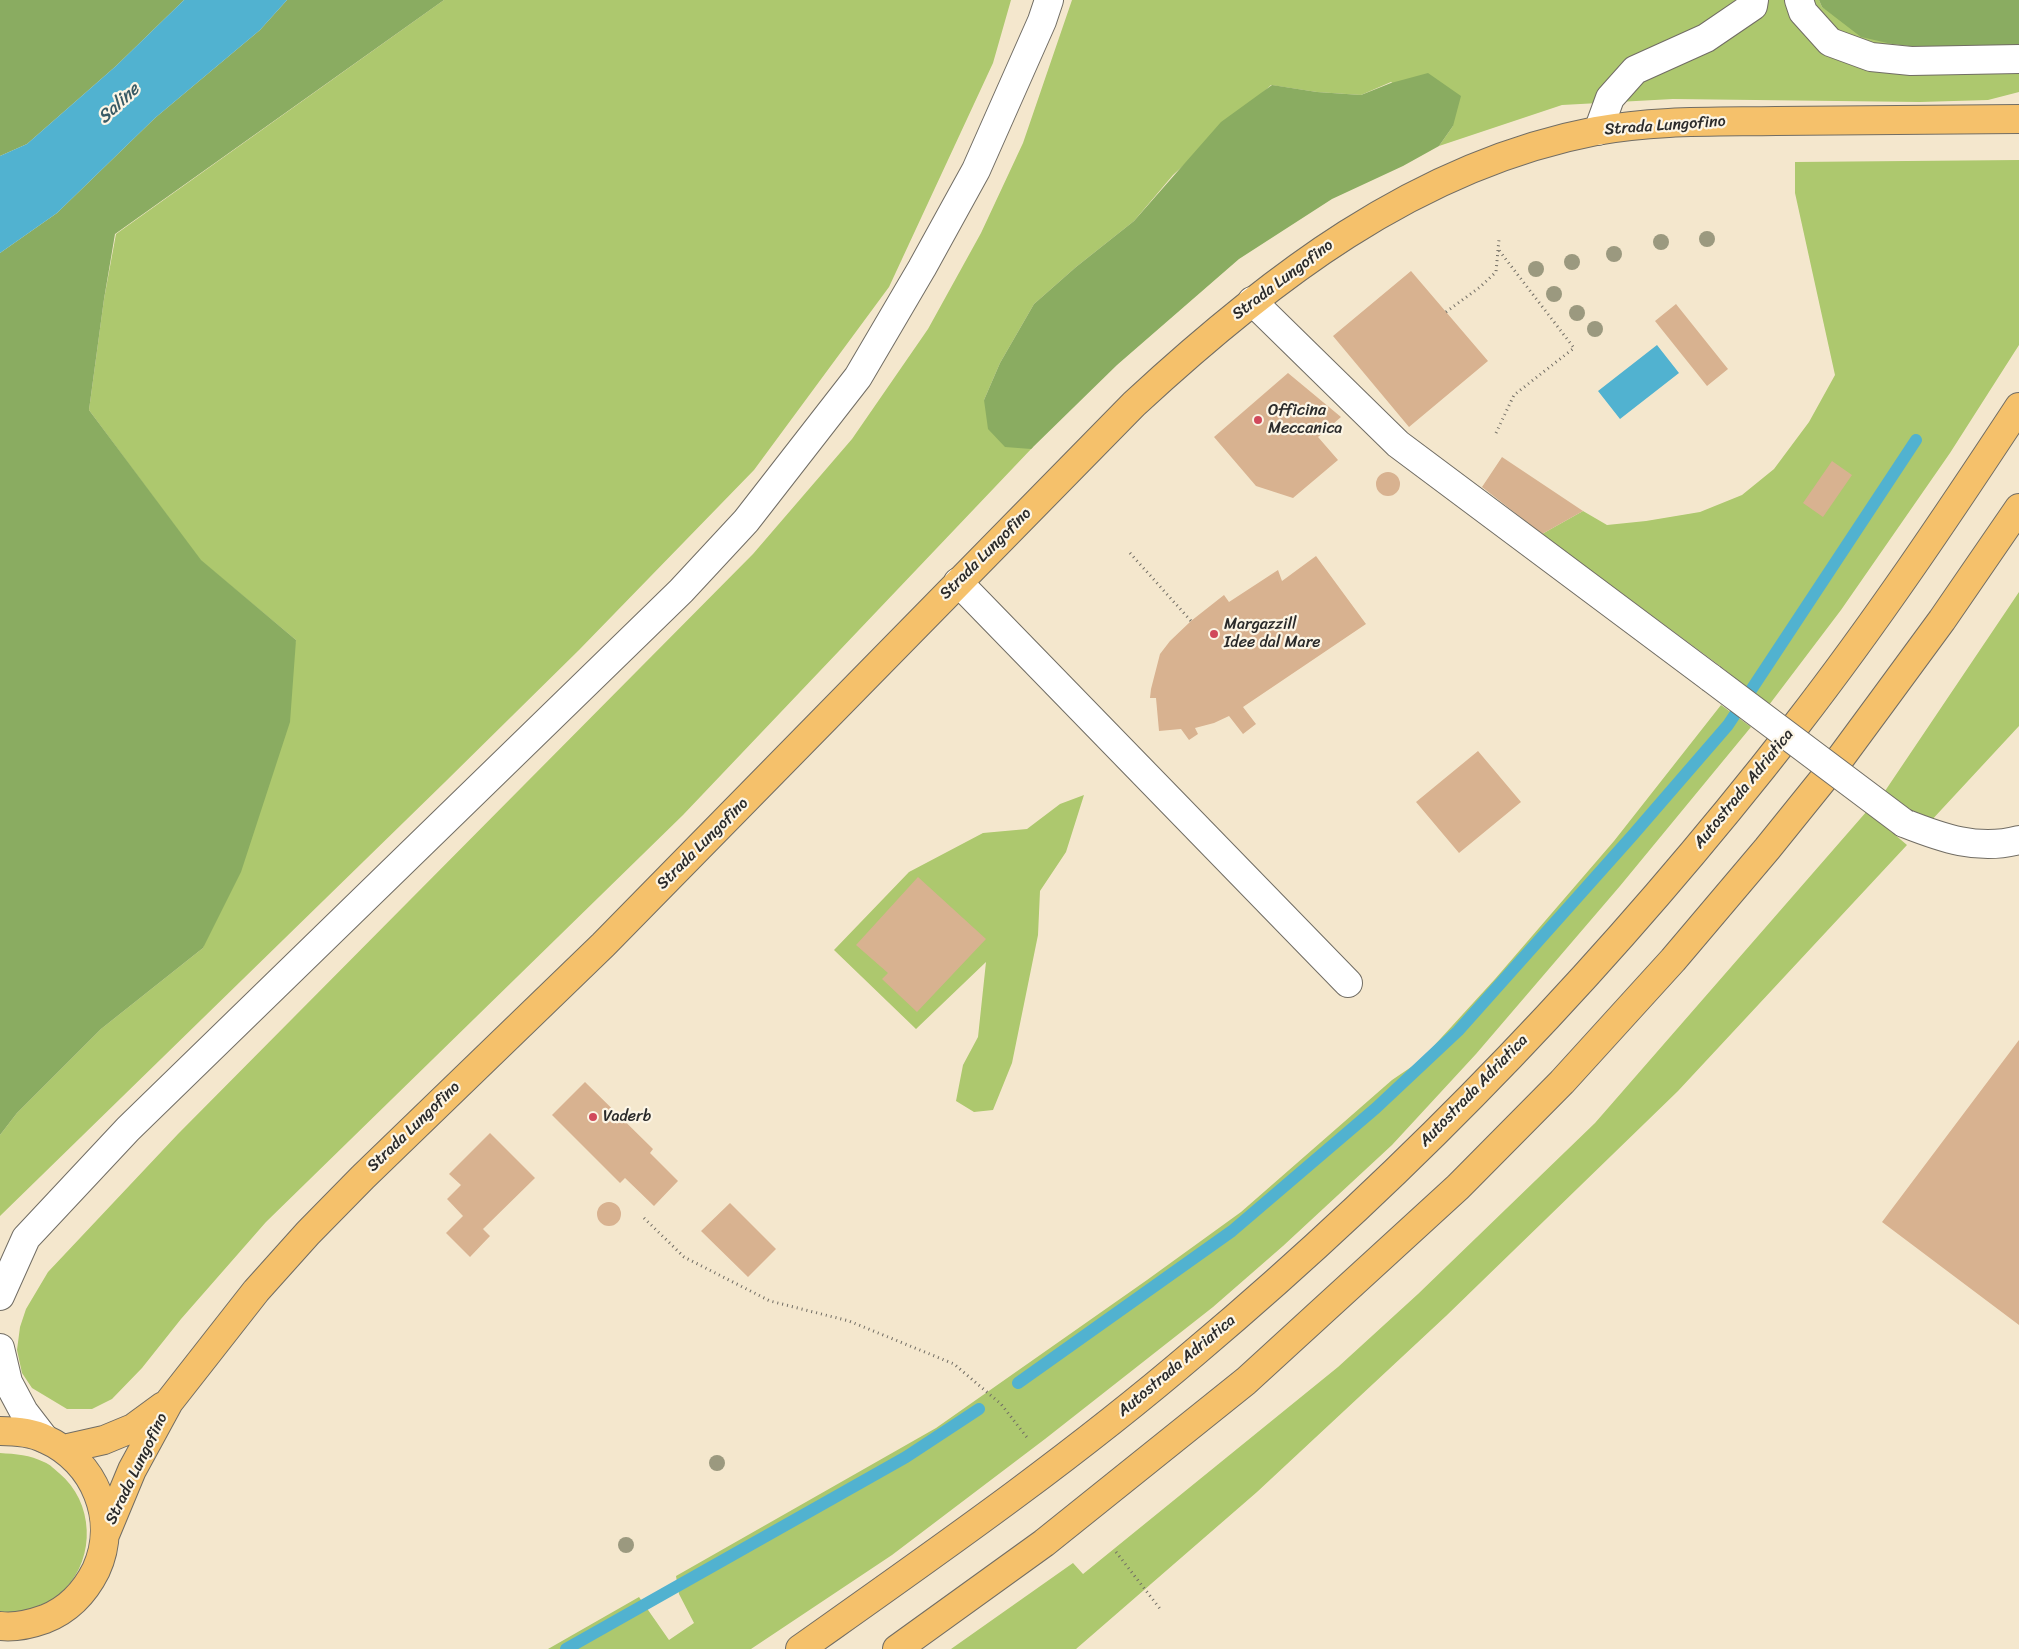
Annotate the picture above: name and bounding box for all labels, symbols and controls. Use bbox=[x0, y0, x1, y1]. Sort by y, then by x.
water label: Saline bbox=[94, 79, 144, 129]
street label: Strada Lungofino bbox=[1604, 112, 1726, 140]
street label: Strada Lungofino bbox=[1229, 236, 1337, 324]
place label: Officina Meccanica bbox=[1268, 401, 1342, 439]
marker: Officina Meccanica bbox=[1252, 414, 1264, 426]
street label: Strada Lungofino bbox=[936, 504, 1036, 604]
place label: Margazzill Idee dal Mare bbox=[1224, 615, 1320, 653]
marker: Margazzill Idee dal Mare bbox=[1208, 628, 1220, 640]
street label: Autostrada Adriatica bbox=[1690, 725, 1798, 853]
street label: Strada Lungofino bbox=[653, 794, 753, 894]
street label: Autostrada Adriatica bbox=[1416, 1031, 1532, 1151]
street label: Strada Lungofino bbox=[364, 1078, 464, 1176]
place label: Vaderb bbox=[603, 1107, 651, 1127]
marker: Vaderb bbox=[587, 1111, 599, 1123]
street label: Autostrada Adriatica bbox=[1114, 1311, 1240, 1421]
street label: Strada Lungofino bbox=[102, 1410, 172, 1528]

